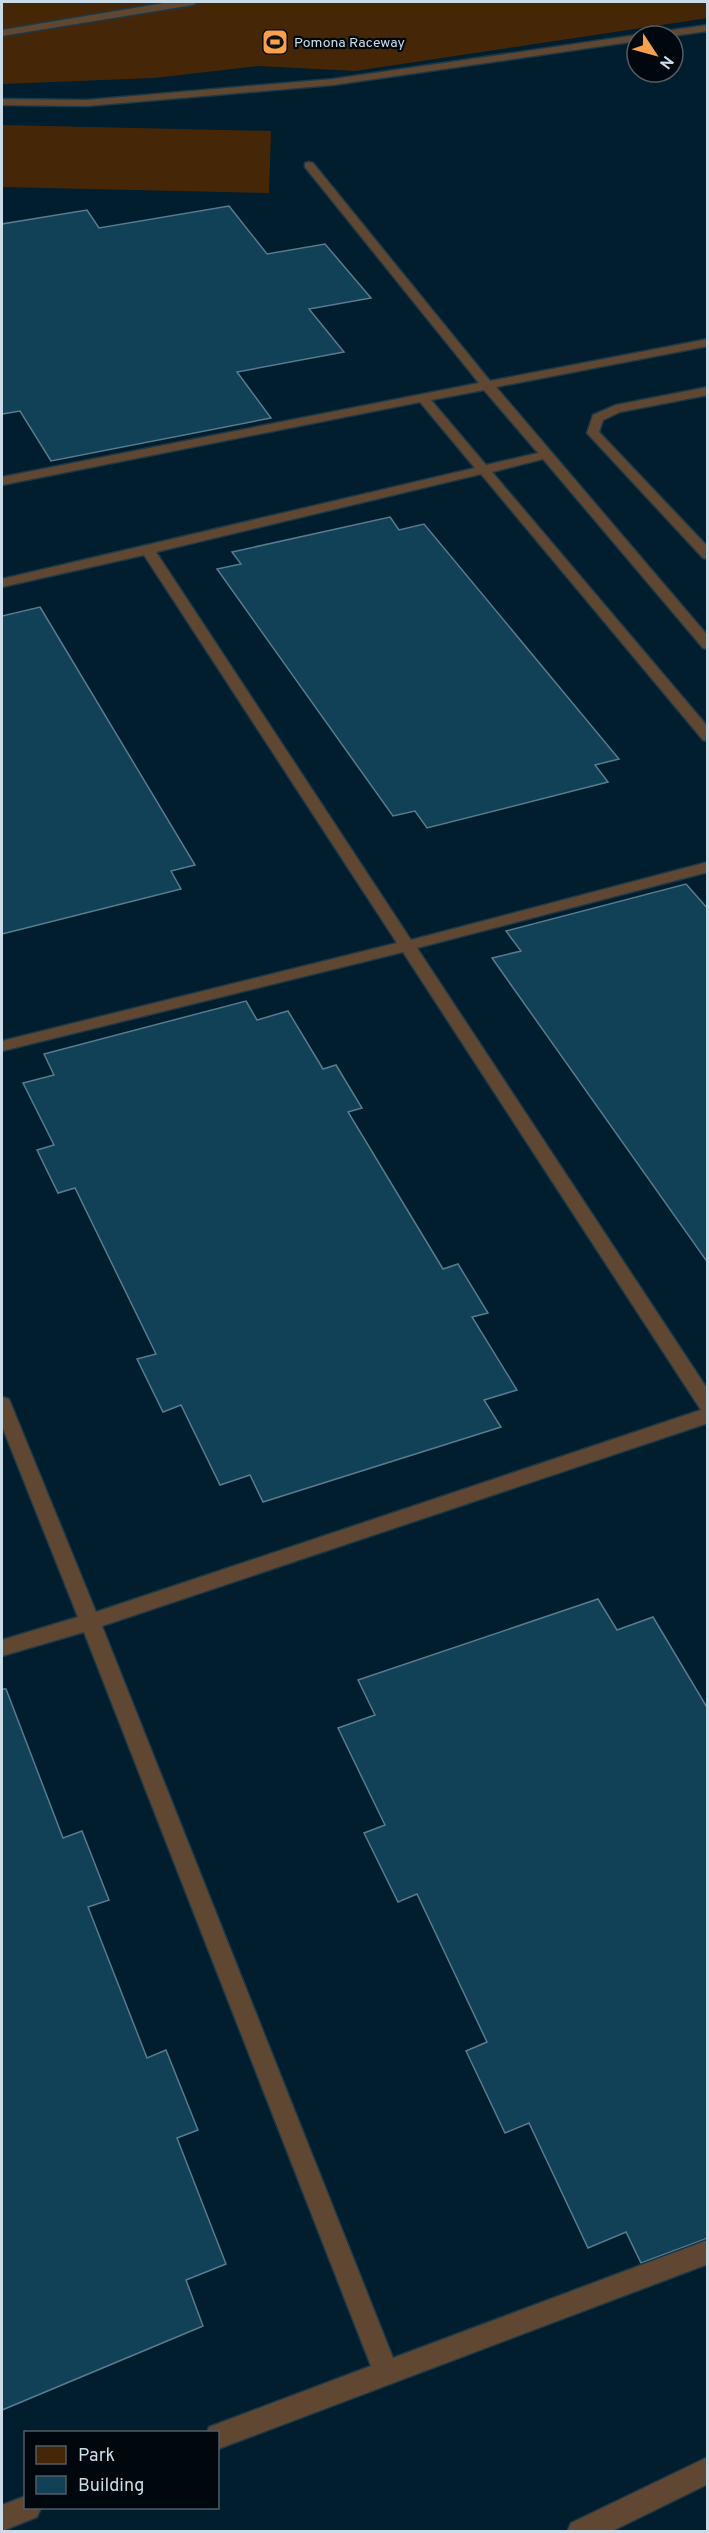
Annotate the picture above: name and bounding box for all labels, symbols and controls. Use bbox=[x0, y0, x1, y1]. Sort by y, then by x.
north arrow bbox=[625, 24, 685, 84]
sports icon: Pomona Raceway bbox=[260, 27, 290, 57]
place label: Pomona Raceway bbox=[294, 35, 405, 52]
text: N bbox=[654, 51, 677, 72]
legend bbox=[24, 2431, 219, 2509]
text: Park bbox=[78, 2445, 115, 2468]
text: Building bbox=[78, 2475, 144, 2498]

